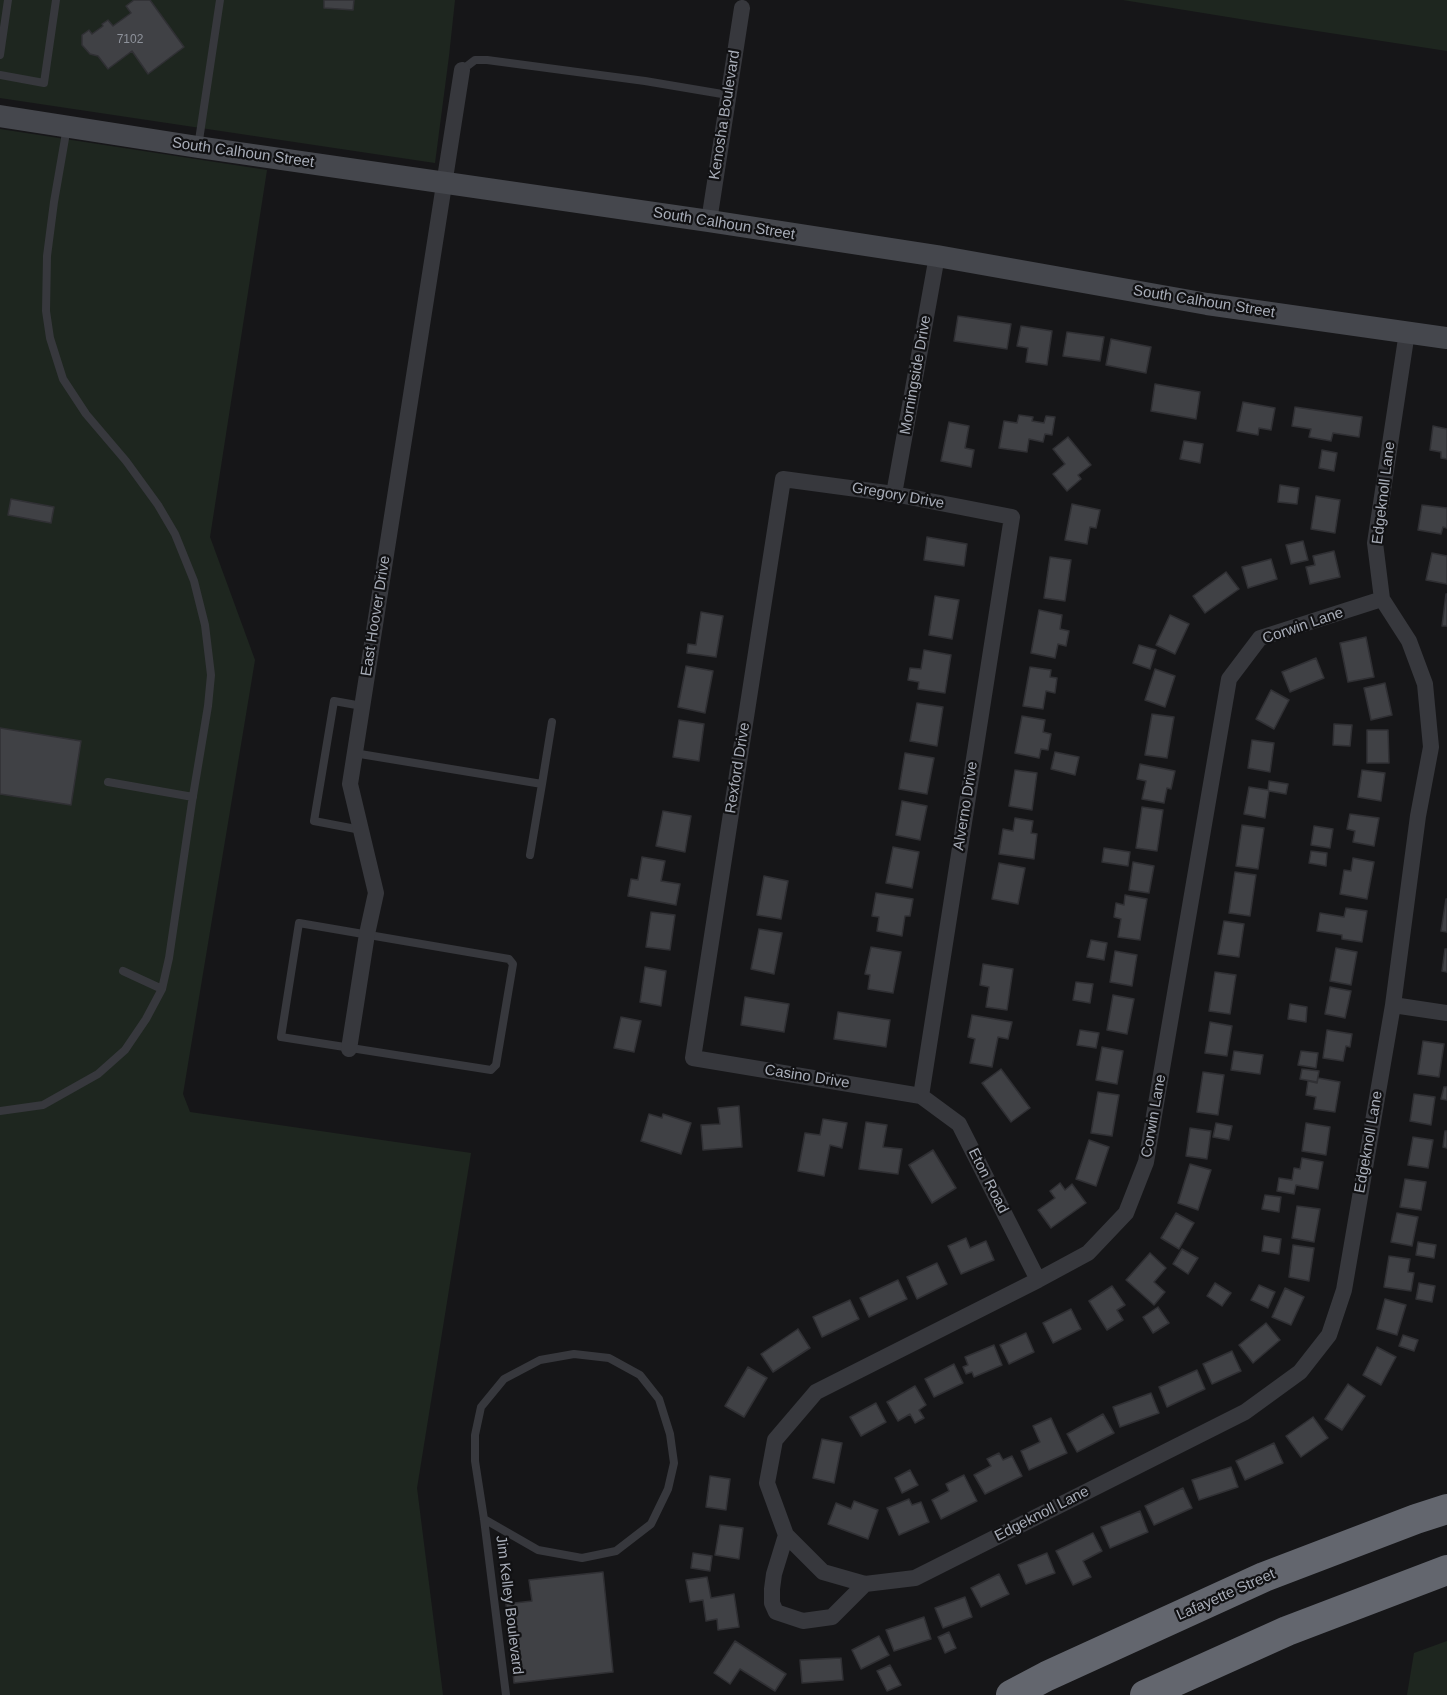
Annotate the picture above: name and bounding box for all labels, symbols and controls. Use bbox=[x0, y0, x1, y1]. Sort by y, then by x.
house number: 7102 bbox=[117, 33, 143, 47]
street label: Kenosha Boulevard bbox=[706, 49, 744, 181]
street label: South Calhoun Street bbox=[171, 134, 315, 172]
street label: South Calhoun Street bbox=[652, 204, 796, 244]
street label: South Calhoun Street bbox=[1132, 282, 1276, 322]
street label: Morningside Drive bbox=[897, 314, 935, 436]
street label: Edgeknoll Lane bbox=[1369, 441, 1399, 545]
street label: Gregory Drive bbox=[850, 479, 946, 513]
street label: East Hoover Drive bbox=[358, 554, 394, 678]
street label: Corwin Lane bbox=[1260, 604, 1346, 648]
street label: Rexford Drive bbox=[722, 721, 754, 815]
street label: Alverno Drive bbox=[950, 760, 982, 852]
street label: Casino Drive bbox=[763, 1061, 851, 1093]
street label: Corwin Lane bbox=[1138, 1073, 1170, 1159]
street label: Edgeknoll Lane bbox=[1351, 1090, 1387, 1194]
street label: Eton Road bbox=[964, 1145, 1012, 1217]
street label: Edgeknoll Lane bbox=[992, 1483, 1092, 1545]
street label: Jim Kelley Boulevard bbox=[492, 1534, 526, 1676]
street label: Lafayette Street bbox=[1174, 1565, 1278, 1625]

